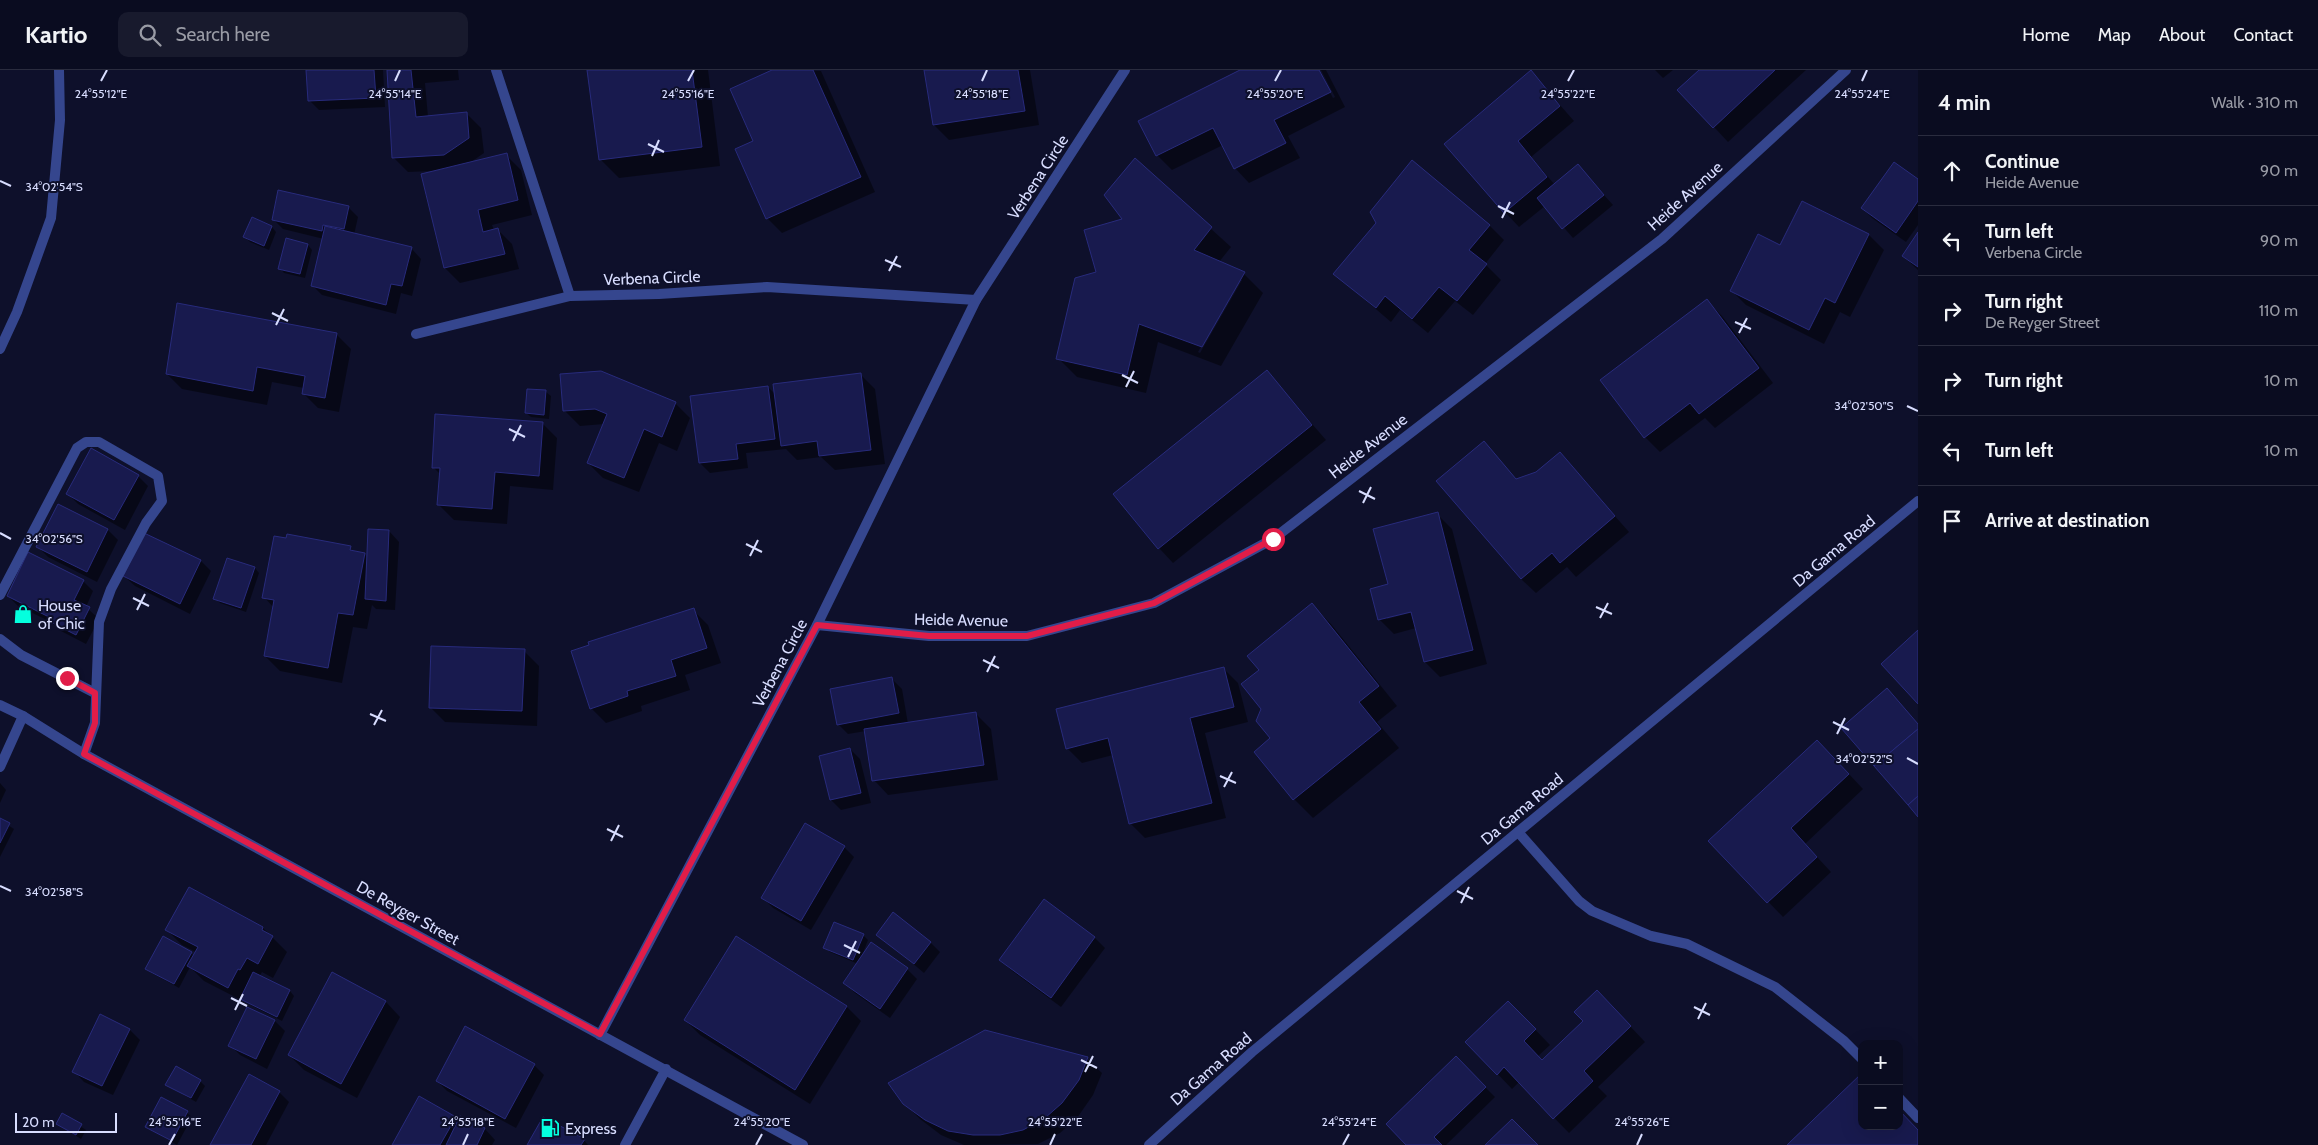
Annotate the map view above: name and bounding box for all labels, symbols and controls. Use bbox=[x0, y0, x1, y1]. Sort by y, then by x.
search box bbox=[118, 12, 468, 57]
text: Kartio bbox=[25, 20, 88, 49]
icon: search bbox=[136, 21, 164, 49]
text: Search here bbox=[176, 23, 270, 46]
text: Home bbox=[2022, 24, 2070, 46]
text: Map bbox=[2098, 24, 2131, 46]
text: About bbox=[2159, 24, 2205, 46]
text: Contact bbox=[2233, 24, 2293, 46]
text: 24°55'12"E bbox=[75, 86, 128, 101]
text: 24°55'14"E bbox=[369, 86, 422, 101]
text: 24°55'16"E bbox=[662, 86, 715, 101]
text: 24°55'18"E bbox=[955, 86, 1009, 101]
text: 24°55'20"E bbox=[1247, 86, 1304, 101]
text: 24°55'22"E bbox=[1541, 86, 1596, 101]
text: 24°55'24"E bbox=[1834, 86, 1890, 101]
text: 4 min bbox=[1938, 90, 1991, 115]
text: Walk · 310 m bbox=[2211, 93, 2298, 112]
street label: Verbena Circle bbox=[1004, 131, 1072, 223]
text: Continue bbox=[1985, 150, 2059, 173]
street label: Heide Avenue bbox=[1644, 157, 1726, 235]
icon: ahead bbox=[1938, 157, 1966, 185]
text: 90 m bbox=[2260, 161, 2298, 180]
text: Heide Avenue bbox=[1985, 173, 2079, 192]
text: 34°02'54"S bbox=[25, 179, 83, 194]
text: Turn left bbox=[1985, 220, 2053, 243]
icon: left bbox=[1938, 227, 1966, 255]
text: 90 m bbox=[2260, 231, 2298, 250]
text: Verbena Circle bbox=[1985, 243, 2082, 262]
street label: Verbena Circle bbox=[603, 267, 701, 289]
text: Turn right bbox=[1985, 290, 2063, 313]
icon: right bbox=[1938, 297, 1966, 325]
text: 110 m bbox=[2259, 301, 2298, 320]
text: De Reyger Street bbox=[1985, 313, 2100, 332]
icon: right bbox=[1938, 367, 1966, 395]
text: Turn right bbox=[1985, 369, 2063, 392]
text: 10 m bbox=[2264, 371, 2298, 390]
text: 34°02'50"S bbox=[1834, 398, 1894, 413]
street label: Heide Avenue bbox=[1325, 410, 1411, 482]
icon: left bbox=[1938, 437, 1966, 465]
text: Turn left bbox=[1985, 439, 2053, 462]
text: 10 m bbox=[2264, 441, 2298, 460]
icon: arrive bbox=[1938, 507, 1966, 535]
text: Arrive at destination bbox=[1985, 509, 2149, 532]
street label: Da Gama Road bbox=[1789, 511, 1879, 591]
route start bbox=[1262, 528, 1285, 551]
text: 34°02'56"S bbox=[25, 531, 83, 546]
place label: House of Chic bbox=[38, 596, 85, 633]
shop icon: House of Chic bbox=[12, 603, 34, 625]
street label: Heide Avenue bbox=[914, 610, 1008, 630]
street label: Verbena Circle bbox=[749, 616, 811, 710]
route end bbox=[56, 667, 79, 690]
text: 34°02'52"S bbox=[1835, 751, 1893, 766]
street label: Da Gama Road bbox=[1477, 769, 1567, 849]
street label: De Reyger Street bbox=[353, 877, 463, 949]
text: 34°02'58"S bbox=[25, 884, 83, 899]
street label: Da Gama Road bbox=[1167, 1029, 1255, 1109]
map controls bbox=[1858, 1040, 1903, 1130]
button: + bbox=[1858, 1040, 1903, 1085]
button: − bbox=[1858, 1085, 1903, 1130]
scale bar bbox=[15, 1110, 118, 1133]
text: 20 m bbox=[22, 1113, 55, 1131]
text: 24°55'16"E bbox=[149, 1114, 202, 1129]
text: 24°55'18"E bbox=[441, 1114, 495, 1129]
text: 24°55'20"E bbox=[734, 1114, 791, 1129]
text: 24°55'22"E bbox=[1028, 1114, 1083, 1129]
text: 24°55'24"E bbox=[1321, 1114, 1377, 1129]
text: 24°55'26"E bbox=[1614, 1114, 1670, 1129]
fuel station icon: Express bbox=[539, 1117, 561, 1139]
place label: Express bbox=[565, 1119, 617, 1138]

